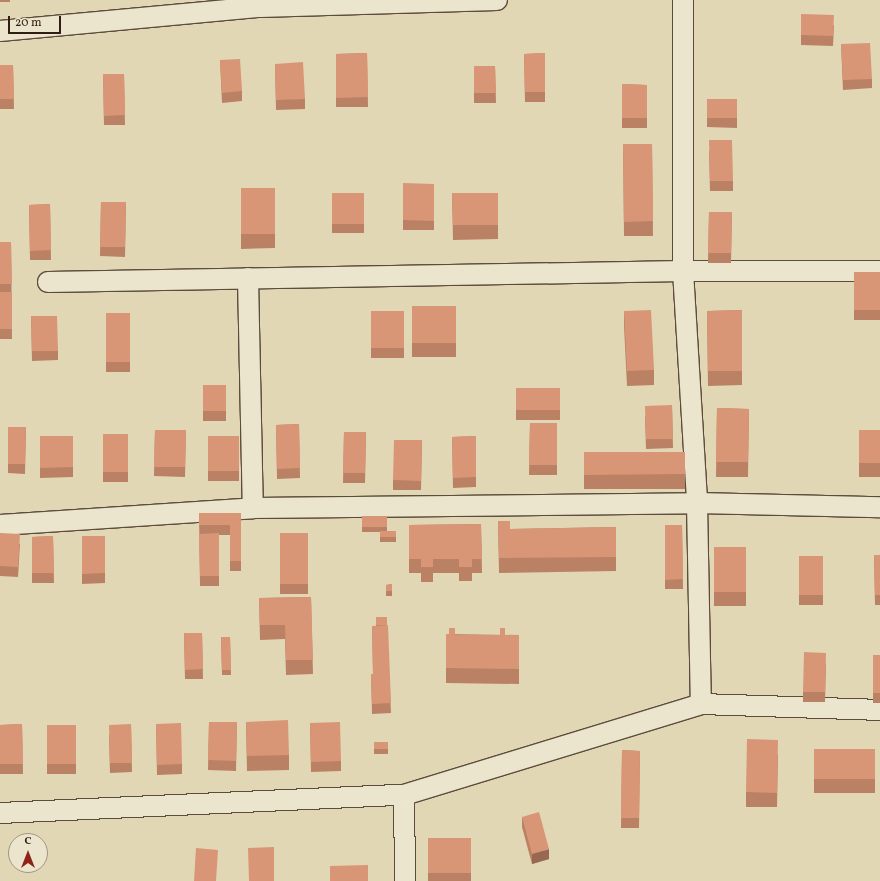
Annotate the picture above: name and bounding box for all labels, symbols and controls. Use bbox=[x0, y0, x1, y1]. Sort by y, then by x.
scale bar bbox=[10, 8, 63, 34]
text: 20 m bbox=[15, 15, 42, 31]
north arrow bbox=[8, 833, 48, 873]
text: С bbox=[24, 834, 32, 849]

